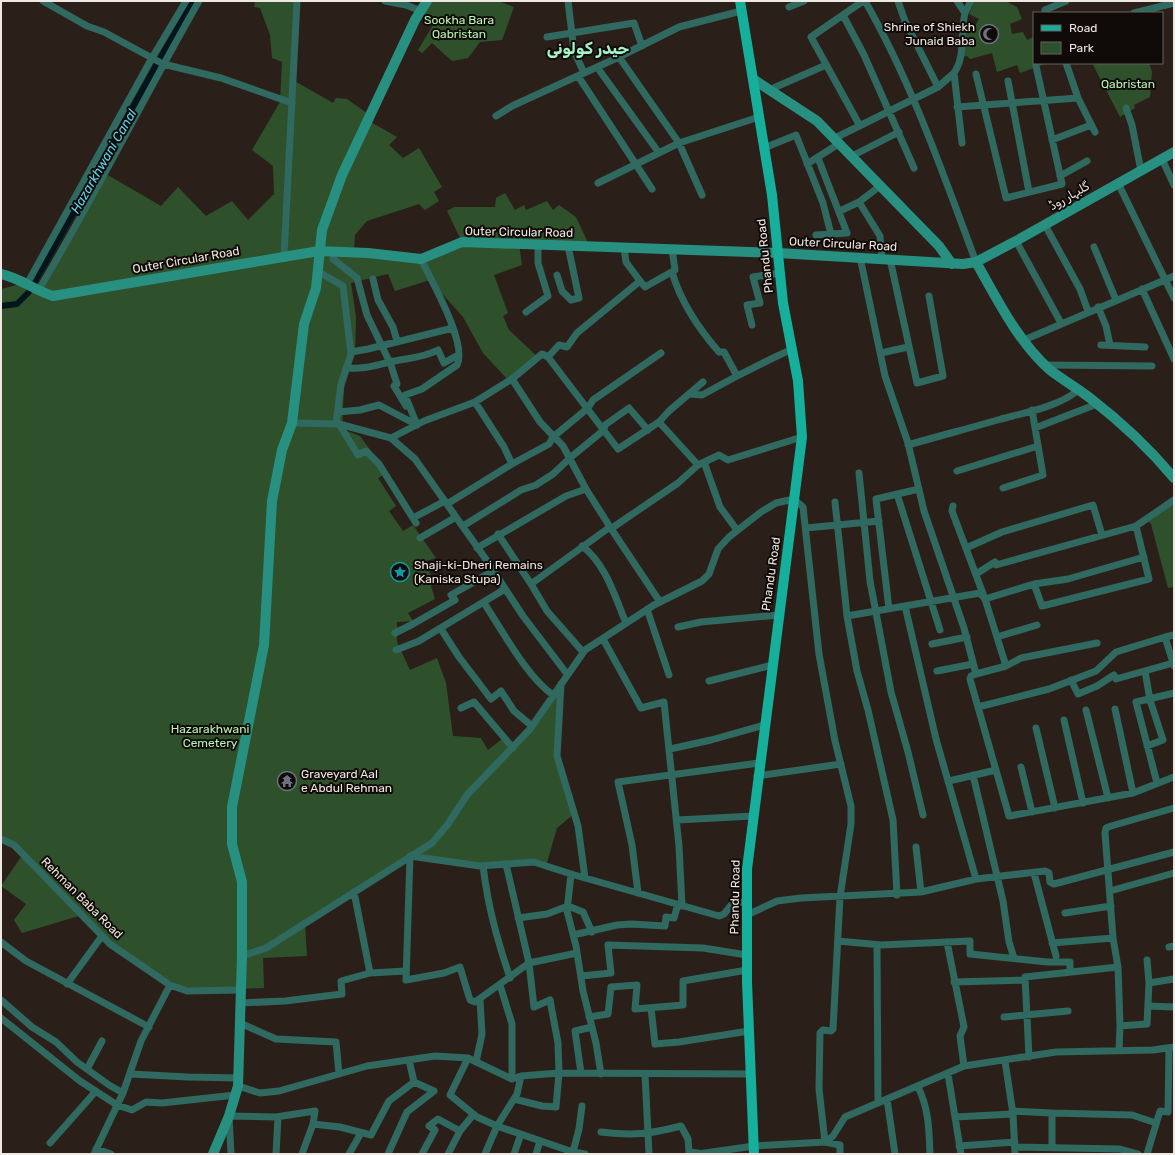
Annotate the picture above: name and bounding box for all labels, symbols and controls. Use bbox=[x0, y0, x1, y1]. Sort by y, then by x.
legend bbox=[1033, 12, 1163, 64]
park label: Sookha Bara Qabristan bbox=[424, 13, 494, 41]
place label: Shrine of Shiekh Junaid Baba bbox=[884, 20, 975, 48]
text: Road bbox=[1069, 21, 1097, 35]
mosque icon: Shrine of Shiekh Junaid Baba bbox=[978, 23, 1000, 45]
district label: حیدر کولونی bbox=[547, 39, 630, 58]
text: Park bbox=[1069, 41, 1095, 55]
park label: Qabristan bbox=[1101, 77, 1155, 91]
water label: Hazarkhwani Canal bbox=[67, 106, 140, 216]
street label: گلبہار روڈ bbox=[1046, 178, 1093, 214]
street label: Phandu Road bbox=[754, 218, 776, 294]
street label: Outer Circular Road bbox=[465, 224, 573, 240]
street label: Outer Circular Road bbox=[789, 234, 897, 254]
street label: Outer Circular Road bbox=[131, 244, 241, 276]
street label: Phandu Road bbox=[759, 536, 783, 612]
place label: Shaji-ki-Dheri Remains (Kaniska Stupa) bbox=[414, 558, 543, 586]
place icon: Shaji-ki-Dheri Remains (Kaniska Stupa) bbox=[389, 561, 411, 583]
park label: Hazarakhwani Cemetery bbox=[171, 722, 249, 750]
place label: Graveyard Aal e Abdul Rehman bbox=[301, 767, 392, 795]
temple icon: Graveyard Aal e Abdul Rehman bbox=[276, 770, 298, 792]
street label: Rehman Baba Road bbox=[38, 854, 126, 942]
street label: Phandu Road bbox=[727, 860, 743, 934]

